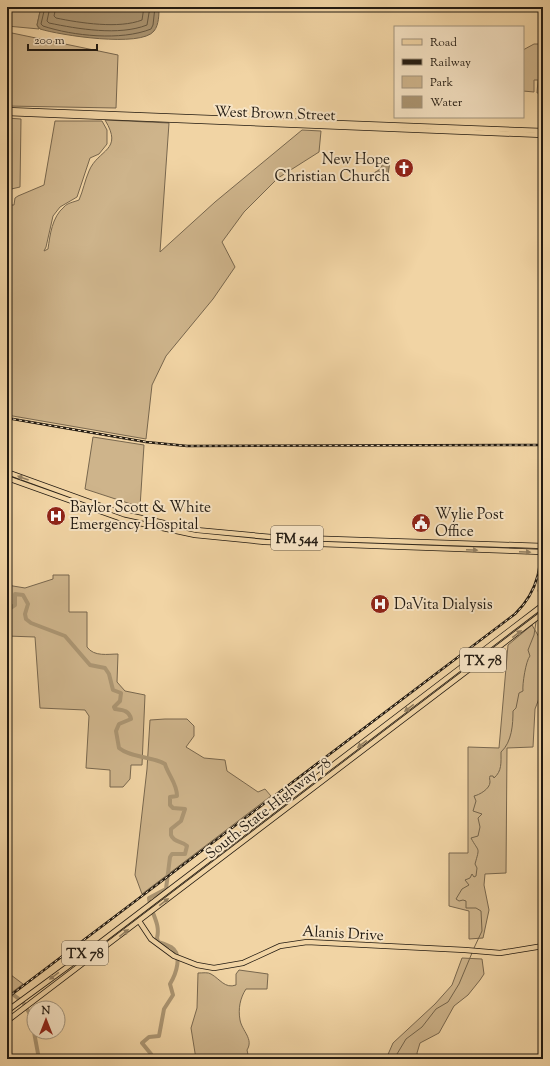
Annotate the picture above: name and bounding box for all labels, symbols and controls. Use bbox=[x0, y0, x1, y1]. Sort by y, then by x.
scale bar bbox=[28, 26, 97, 52]
legend bbox=[394, 26, 524, 118]
text: 200 m bbox=[34, 32, 65, 50]
text: Road bbox=[430, 34, 457, 52]
text: Railway bbox=[430, 54, 471, 72]
text: Park bbox=[430, 74, 453, 92]
text: Water bbox=[430, 94, 463, 112]
street label: West Brown Street bbox=[214, 102, 336, 127]
place label: New Hope Christian Church bbox=[275, 150, 390, 188]
church icon: New Hope Christian Church bbox=[393, 157, 415, 179]
one-way arrow bbox=[17, 475, 29, 481]
place label: Baylor Scott & White Emergency Hospital bbox=[70, 498, 211, 536]
hospital icon: Baylor Scott & White Emergency Hospital bbox=[45, 505, 67, 527]
place label: Wylie Post Office bbox=[435, 505, 504, 543]
public building icon: Wylie Post Office bbox=[410, 512, 432, 534]
road number: FM 544 bbox=[271, 526, 323, 550]
one-way arrow bbox=[466, 547, 479, 553]
one-way arrow bbox=[519, 548, 531, 555]
hospital icon: DaVita Dialysis bbox=[369, 593, 391, 615]
place label: DaVita Dialysis bbox=[394, 595, 493, 616]
one-way arrow bbox=[512, 630, 523, 638]
road number: TX 78 bbox=[460, 648, 506, 672]
one-way arrow bbox=[404, 704, 415, 712]
one-way arrow bbox=[356, 739, 367, 748]
street label: South State Highway 78 bbox=[202, 753, 336, 865]
one-way arrow bbox=[158, 898, 169, 907]
street label: Alanis Drive bbox=[302, 922, 384, 947]
one-way arrow bbox=[118, 928, 129, 937]
road number: TX 78 bbox=[62, 941, 108, 965]
one-way arrow bbox=[48, 972, 59, 980]
north arrow bbox=[26, 1000, 66, 1040]
text: N bbox=[41, 1003, 51, 1019]

